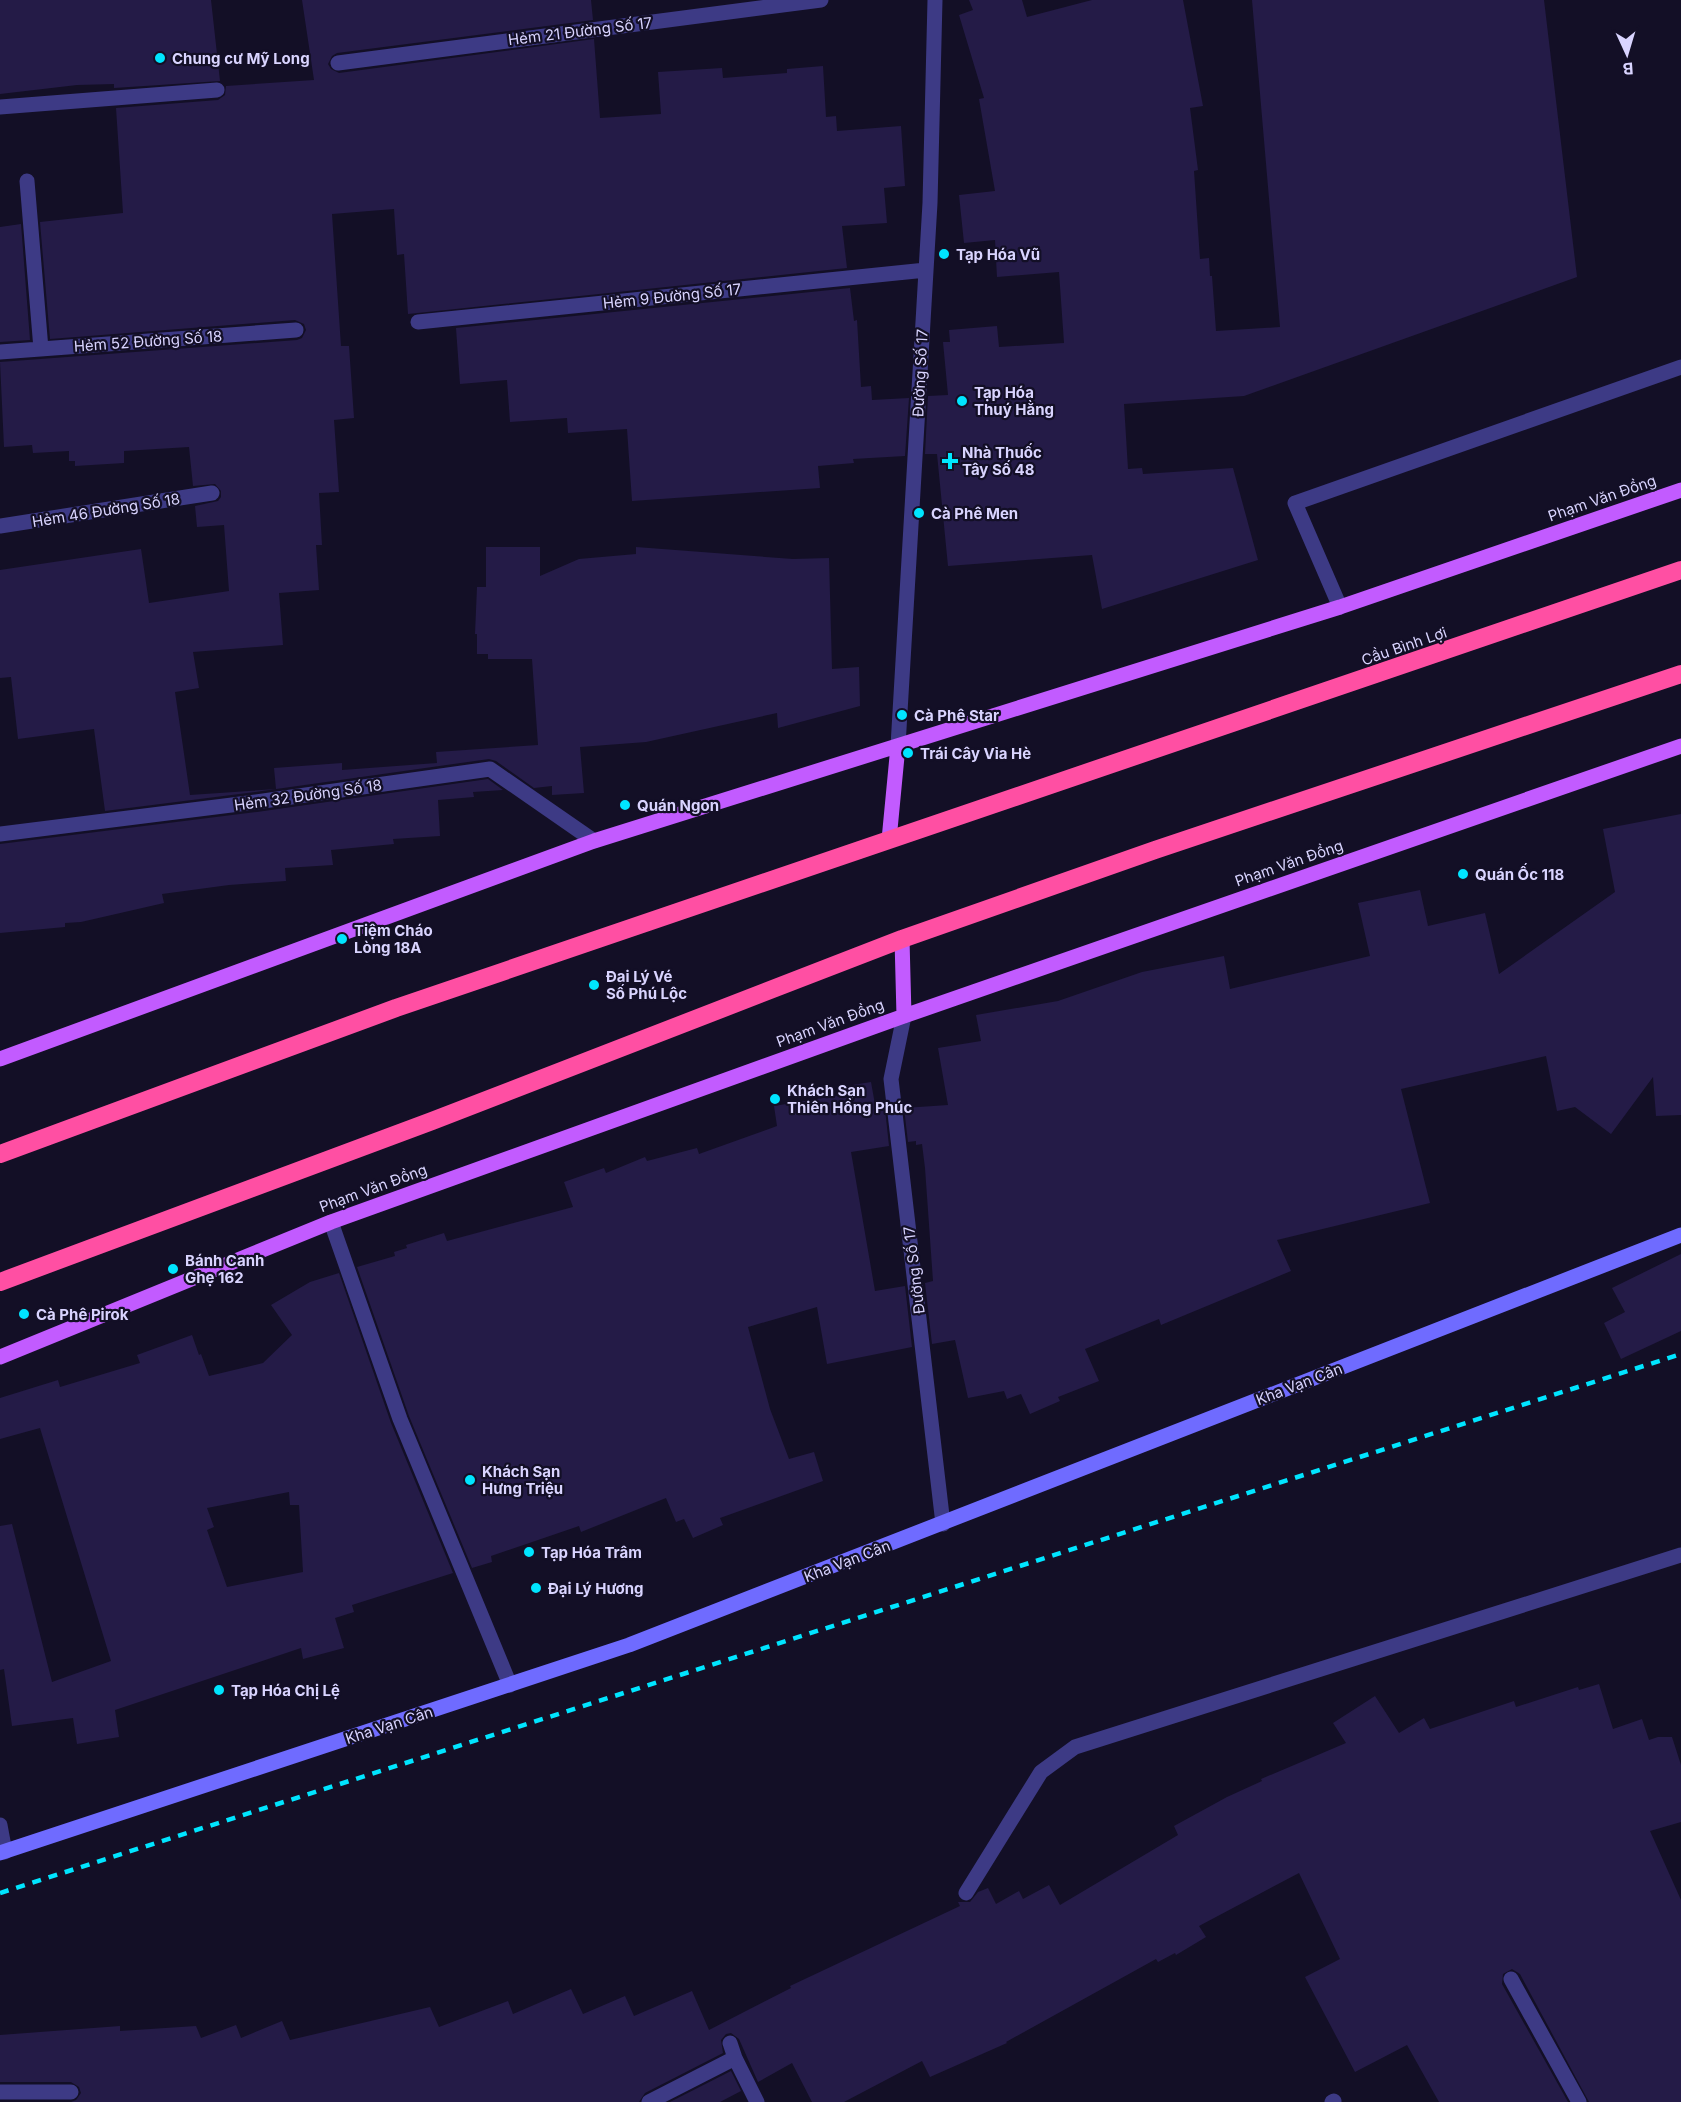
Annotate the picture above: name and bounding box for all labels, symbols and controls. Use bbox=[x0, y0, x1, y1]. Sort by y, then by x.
street label: Hẻm 21 Đường Số 17 bbox=[507, 13, 653, 49]
north arrow bbox=[1597, 24, 1657, 84]
place label: Chung cư Mỹ Long bbox=[172, 49, 310, 68]
marker: Chung cư Mỹ Long bbox=[153, 51, 167, 65]
text: B bbox=[1622, 59, 1634, 79]
place label: Tạp Hóa Vũ bbox=[956, 245, 1040, 264]
marker: Tạp Hóa Vũ bbox=[937, 247, 951, 261]
street label: Hẻm 9 Đường Số 17 bbox=[602, 279, 742, 313]
street label: Hẻm 52 Đường Số 18 bbox=[73, 326, 223, 356]
street label: Đường Số 17 bbox=[908, 328, 932, 418]
place label: Tạp Hóa Thuý Hằng bbox=[974, 383, 1054, 419]
marker: Tạp Hóa Thuý Hằng bbox=[955, 394, 969, 408]
place label: Nhà Thuốc Tây Số 48 bbox=[962, 443, 1042, 479]
marker: Nhà Thuốc Tây Số 48 bbox=[943, 454, 957, 468]
street label: Phạm Văn Đồng bbox=[1545, 471, 1659, 525]
street label: Hẻm 46 Đường Số 18 bbox=[31, 489, 181, 531]
place label: Cà Phê Men bbox=[931, 504, 1018, 523]
marker: Cà Phê Men bbox=[912, 506, 926, 520]
street label: Cầu Bình Lợi bbox=[1359, 623, 1449, 669]
place label: Cà Phê Star bbox=[914, 706, 999, 725]
marker: Cà Phê Star bbox=[895, 708, 909, 722]
place label: Trái Cây Vỉa Hè bbox=[920, 744, 1031, 763]
marker: Trái Cây Vỉa Hè bbox=[901, 746, 915, 760]
street label: Hẻm 32 Đường Số 18 bbox=[233, 775, 383, 815]
place label: Quán Ngon bbox=[637, 796, 719, 815]
marker: Quán Ngon bbox=[618, 798, 632, 812]
street label: Phạm Văn Đồng bbox=[1232, 836, 1346, 890]
place label: Quán Ốc 118 bbox=[1475, 863, 1564, 884]
marker: Quán Ốc 118 bbox=[1456, 867, 1470, 881]
place label: Tiệm Cháo Lòng 18A bbox=[354, 921, 433, 957]
marker: Tiệm Cháo Lòng 18A bbox=[335, 932, 349, 946]
place label: Đại Lý Vé Số Phú Lộc bbox=[606, 967, 687, 1003]
marker: Đại Lý Vé Số Phú Lộc bbox=[587, 978, 601, 992]
street label: Phạm Văn Đồng bbox=[774, 995, 886, 1051]
place label: Khách Sạn Thiên Hồng Phúc bbox=[787, 1081, 912, 1117]
marker: Khách Sạn Thiên Hồng Phúc bbox=[768, 1092, 782, 1106]
street label: Phạm Văn Đồng bbox=[317, 1160, 429, 1216]
street label: Đường Số 17 bbox=[899, 1225, 929, 1315]
place label: Bánh Canh Ghẹ 162 bbox=[185, 1251, 264, 1287]
marker: Bánh Canh Ghẹ 162 bbox=[166, 1262, 180, 1276]
place label: Cà Phê Pirok bbox=[36, 1305, 129, 1324]
marker: Cà Phê Pirok bbox=[17, 1307, 31, 1321]
street label: Kha Vạn Cân bbox=[1253, 1359, 1345, 1409]
place label: Khách Sạn Hưng Triệu bbox=[482, 1462, 563, 1498]
marker: Khách Sạn Hưng Triệu bbox=[463, 1473, 477, 1487]
street label: Kha Vạn Cân bbox=[801, 1536, 893, 1586]
place label: Tạp Hóa Trâm bbox=[541, 1543, 642, 1562]
marker: Tạp Hóa Trâm bbox=[522, 1545, 536, 1559]
place label: Đại Lý Hương bbox=[548, 1579, 643, 1598]
marker: Đại Lý Hương bbox=[529, 1581, 543, 1595]
place label: Tạp Hóa Chị Lệ bbox=[231, 1681, 340, 1700]
marker: Tạp Hóa Chị Lệ bbox=[212, 1683, 226, 1697]
street label: Kha Vạn Cân bbox=[343, 1702, 435, 1748]

